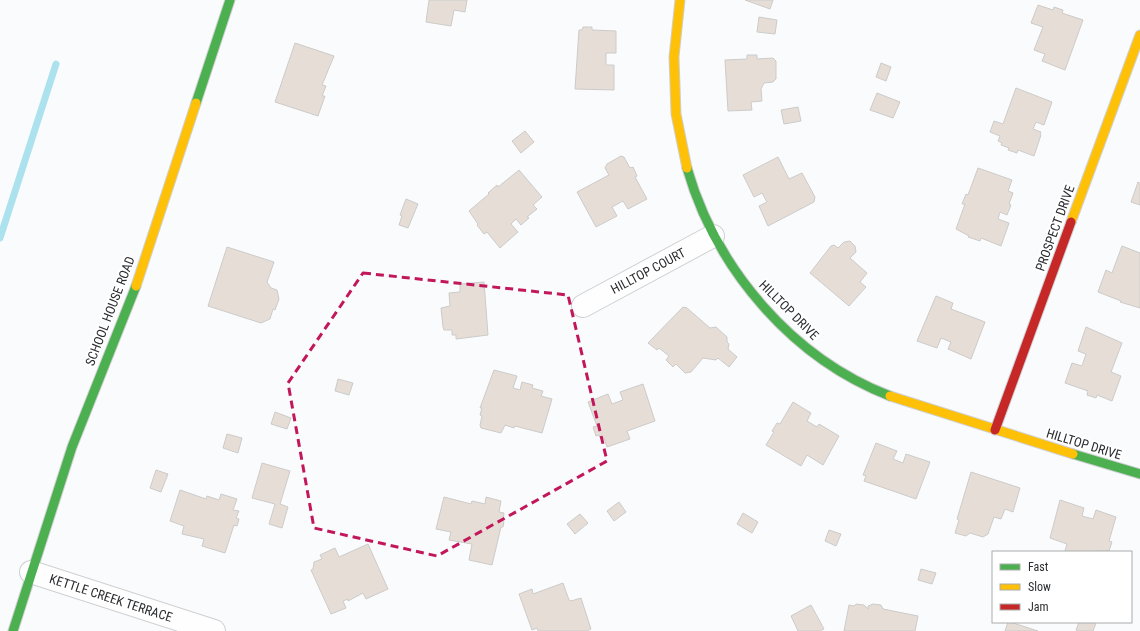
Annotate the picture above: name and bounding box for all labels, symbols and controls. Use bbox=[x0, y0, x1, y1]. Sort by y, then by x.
street label: PROSPECT DRIVE bbox=[1033, 183, 1077, 273]
street label: HILLTOP COURT bbox=[608, 245, 688, 297]
street label: SCHOOL HOUSE ROAD bbox=[82, 254, 138, 368]
street label: HILLTOP DRIVE bbox=[756, 277, 822, 343]
street label: HILLTOP DRIVE bbox=[1045, 425, 1123, 463]
legend bbox=[992, 551, 1132, 623]
text: Fast bbox=[1028, 560, 1049, 574]
street label: KETTLE CREEK TERRACE bbox=[48, 571, 174, 625]
text: Slow bbox=[1028, 580, 1051, 594]
text: Jam bbox=[1028, 600, 1049, 614]

